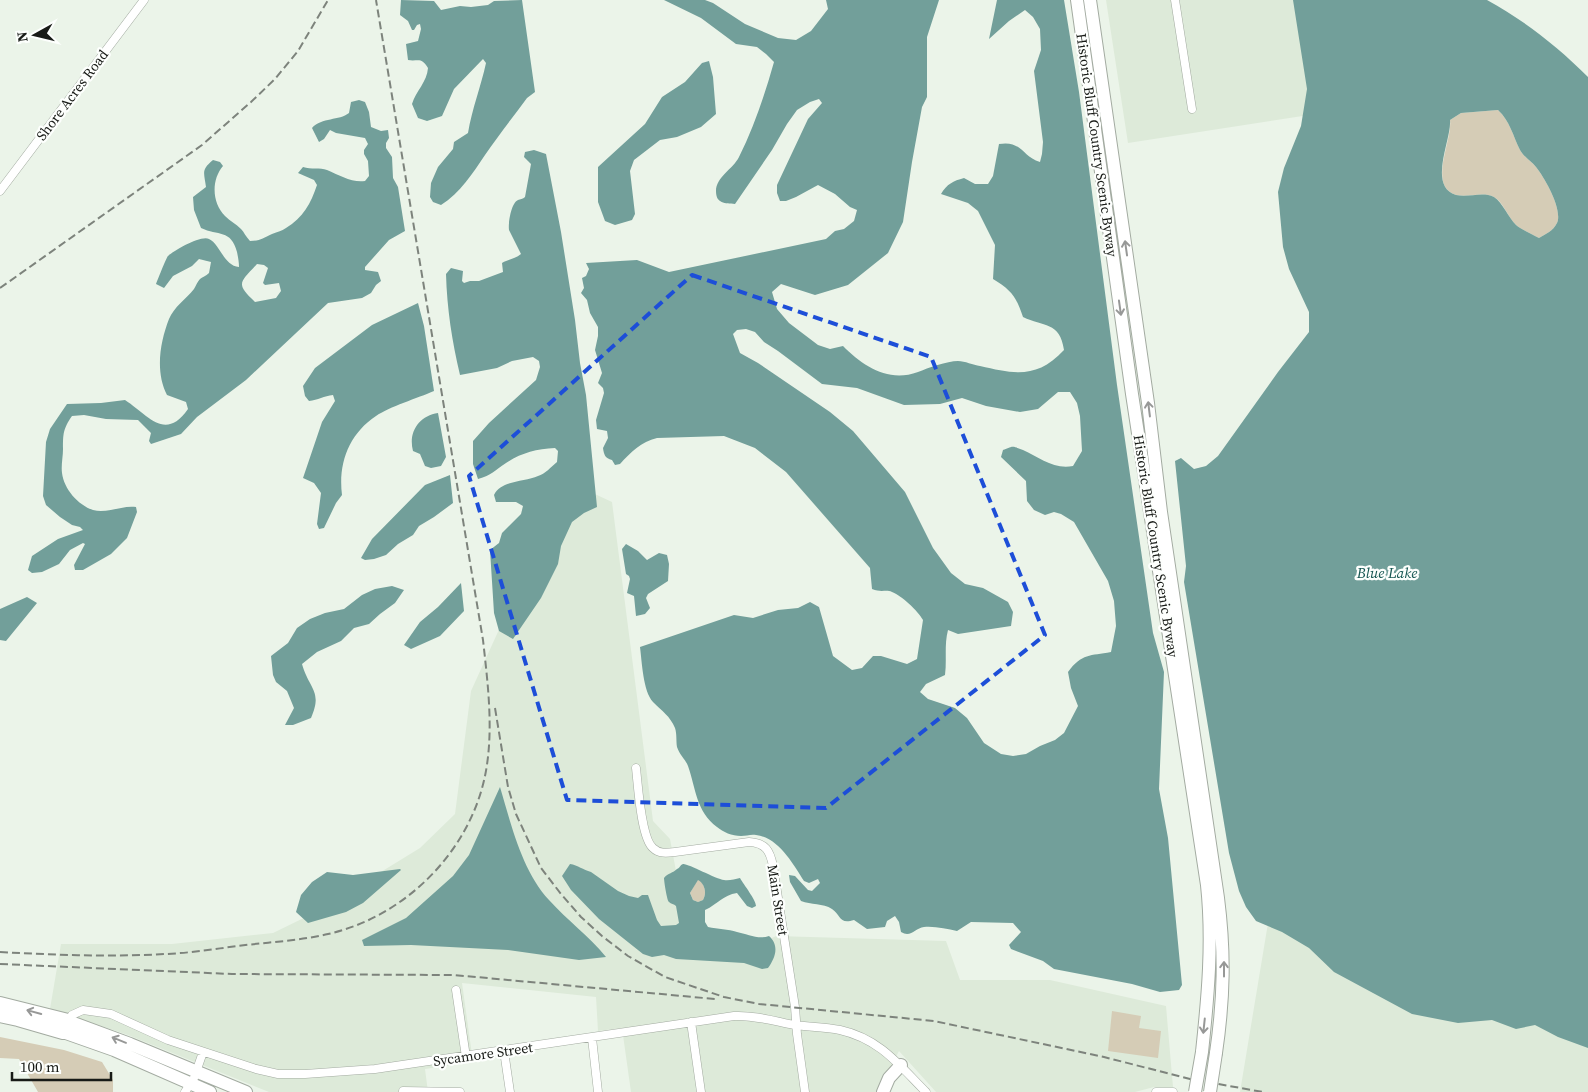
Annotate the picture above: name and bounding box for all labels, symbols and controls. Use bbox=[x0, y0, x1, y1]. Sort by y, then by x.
north arrow bbox=[10, 10, 60, 60]
text: N bbox=[12, 30, 33, 43]
street label: Historic Bluff Country Scenic Byway bbox=[1071, 32, 1123, 259]
street label: Shore Acres Road bbox=[31, 45, 113, 145]
one-way arrow bbox=[1121, 241, 1131, 257]
one-way arrow bbox=[1115, 300, 1125, 316]
one-way arrow bbox=[1144, 402, 1154, 418]
street label: Historic Bluff Country Scenic Byway bbox=[1128, 433, 1184, 660]
water label: Blue Lake bbox=[1356, 562, 1417, 583]
street label: Main Street bbox=[763, 863, 794, 937]
one-way arrow bbox=[1219, 961, 1228, 977]
one-way arrow bbox=[26, 1006, 42, 1016]
one-way arrow bbox=[1200, 1018, 1209, 1034]
one-way arrow bbox=[112, 1035, 128, 1044]
street label: Sycamore Street bbox=[432, 1037, 535, 1071]
scale bar bbox=[12, 1050, 111, 1082]
text: 100 m bbox=[20, 1056, 60, 1077]

